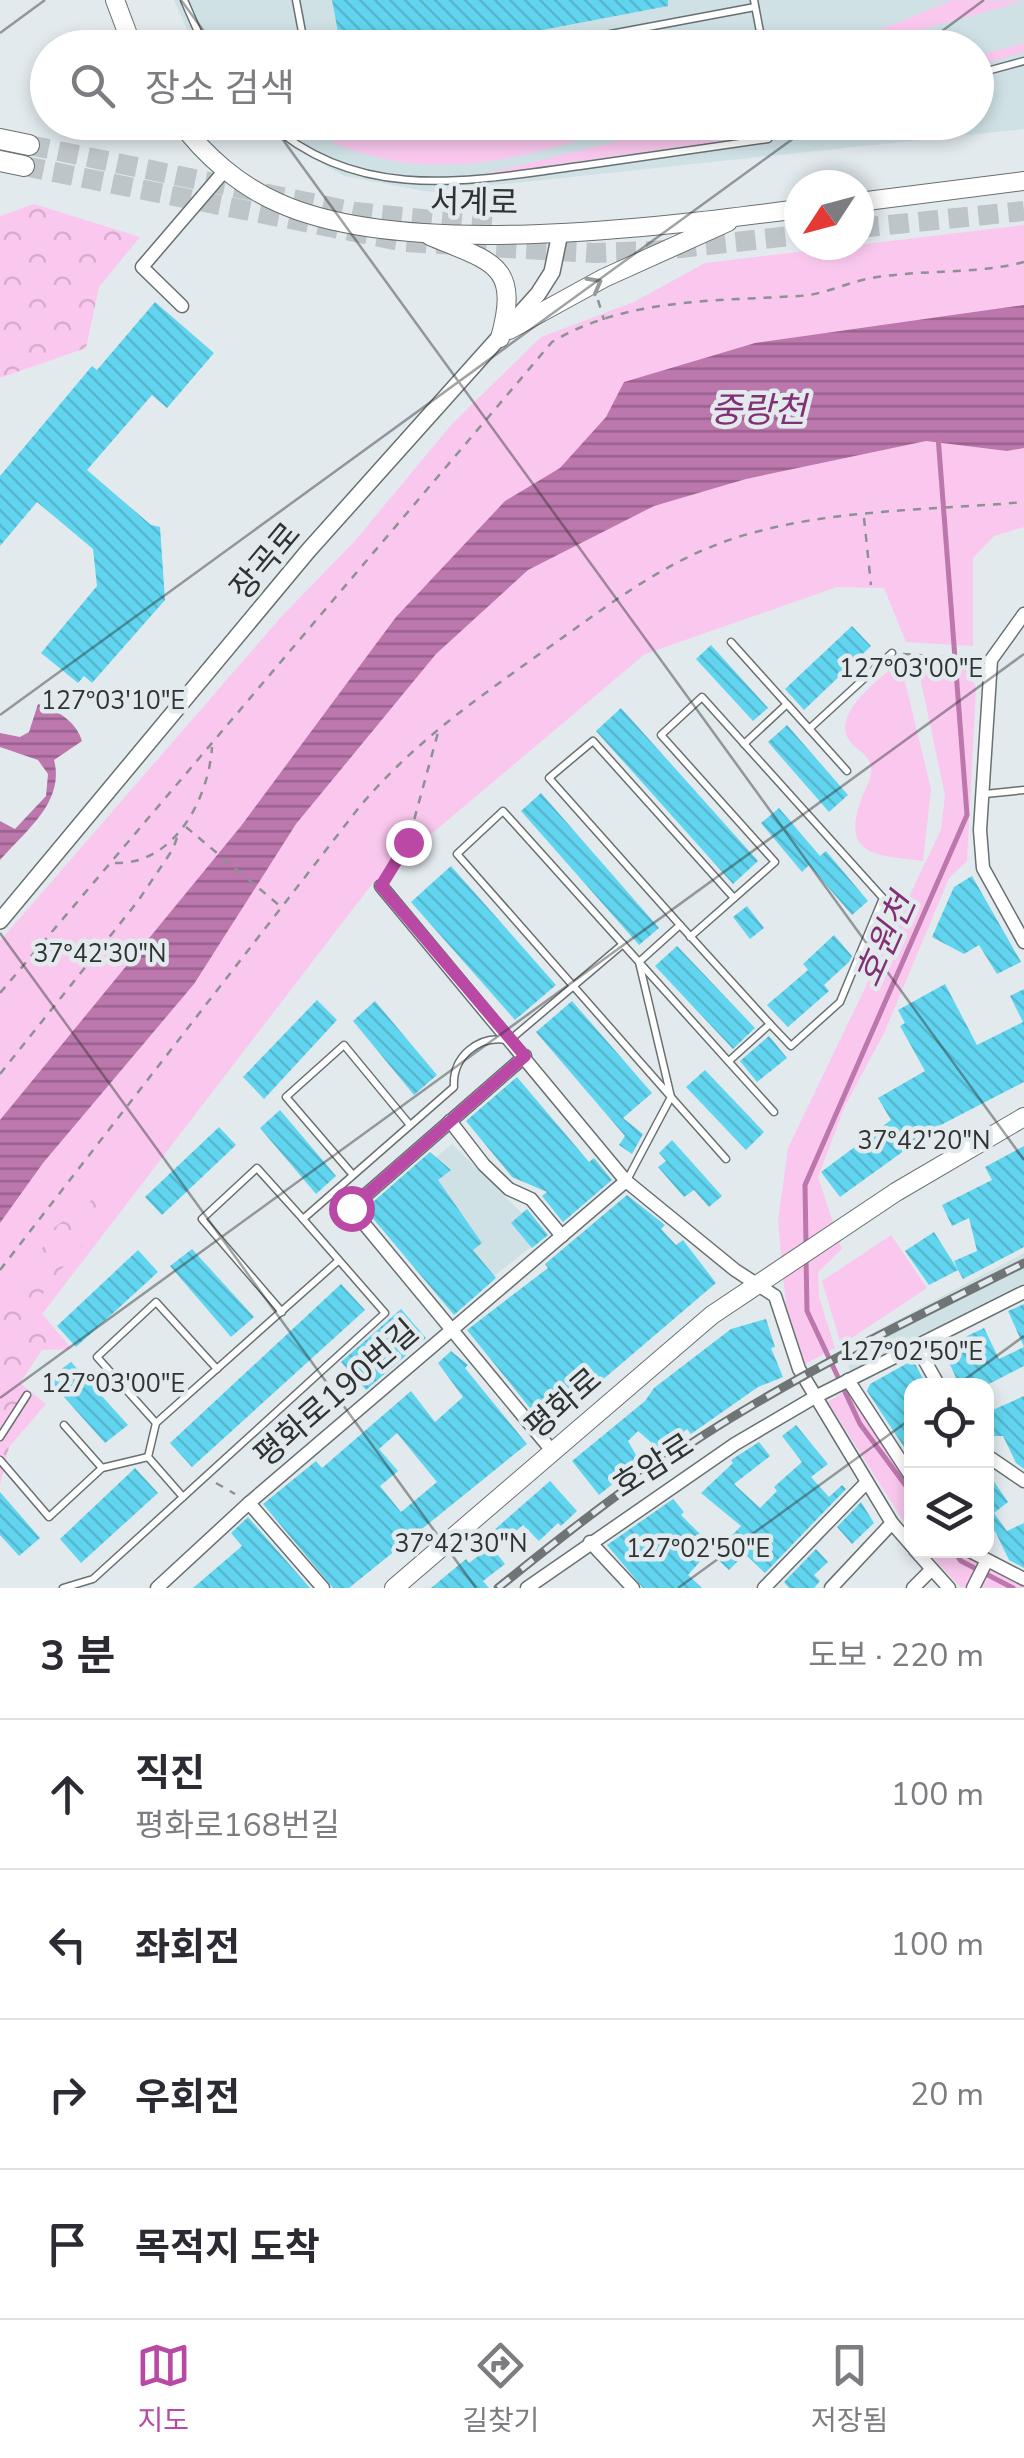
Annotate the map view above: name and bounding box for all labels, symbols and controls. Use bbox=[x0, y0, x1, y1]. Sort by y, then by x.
search box bbox=[30, 30, 994, 140]
icon: search bbox=[65, 58, 120, 113]
text: 장소 검색 bbox=[145, 63, 295, 114]
north arrow bbox=[784, 170, 874, 260]
street label: 서계로 bbox=[429, 180, 519, 225]
one-way arrow bbox=[584, 277, 602, 297]
water label: 중랑천 bbox=[710, 387, 810, 434]
street label: 장곡로 bbox=[221, 514, 310, 609]
text: 127°03'00"E bbox=[839, 652, 983, 686]
text: 127°03'10"E bbox=[41, 684, 185, 718]
route end bbox=[386, 820, 432, 866]
water label: 호원천 bbox=[844, 883, 928, 994]
text: 37°42'30"N bbox=[33, 937, 167, 971]
text: 37°42'20"N bbox=[857, 1124, 991, 1158]
route start bbox=[329, 1186, 375, 1232]
street label: 평화로190번길 bbox=[245, 1310, 428, 1477]
text: 127°02'50"E bbox=[839, 1335, 983, 1369]
street label: 평화로 bbox=[516, 1358, 611, 1449]
text: 127°03'00"E bbox=[41, 1367, 185, 1401]
map controls bbox=[904, 1378, 994, 1558]
button: locate bbox=[904, 1378, 994, 1468]
street label: 호암로 bbox=[605, 1423, 702, 1508]
button: layers bbox=[904, 1468, 994, 1558]
text: 37°42'30"N bbox=[394, 1527, 528, 1561]
text: 127°02'50"E bbox=[626, 1532, 770, 1566]
text: 3 분 bbox=[40, 1628, 115, 1685]
text: 도보 · 220 m bbox=[808, 1634, 984, 1677]
text: 직진 bbox=[135, 1748, 205, 1799]
icon: ahead bbox=[40, 1767, 95, 1822]
text: 100 m bbox=[891, 1773, 984, 1816]
text: 평화로168번길 bbox=[135, 1804, 340, 1847]
icon: left bbox=[40, 1917, 95, 1972]
text: 좌회전 bbox=[135, 1922, 240, 1973]
text: 100 m bbox=[891, 1923, 984, 1966]
icon: right bbox=[40, 2067, 95, 2122]
text: 우회전 bbox=[135, 2072, 240, 2123]
text: 20 m bbox=[910, 2073, 984, 2116]
icon: arrive bbox=[40, 2217, 95, 2272]
text: 목적지 도착 bbox=[135, 2222, 320, 2273]
tab: 지도 bbox=[136, 2338, 191, 2440]
tab: 길찾기 bbox=[462, 2338, 539, 2440]
tab: 저장됨 bbox=[811, 2338, 888, 2440]

